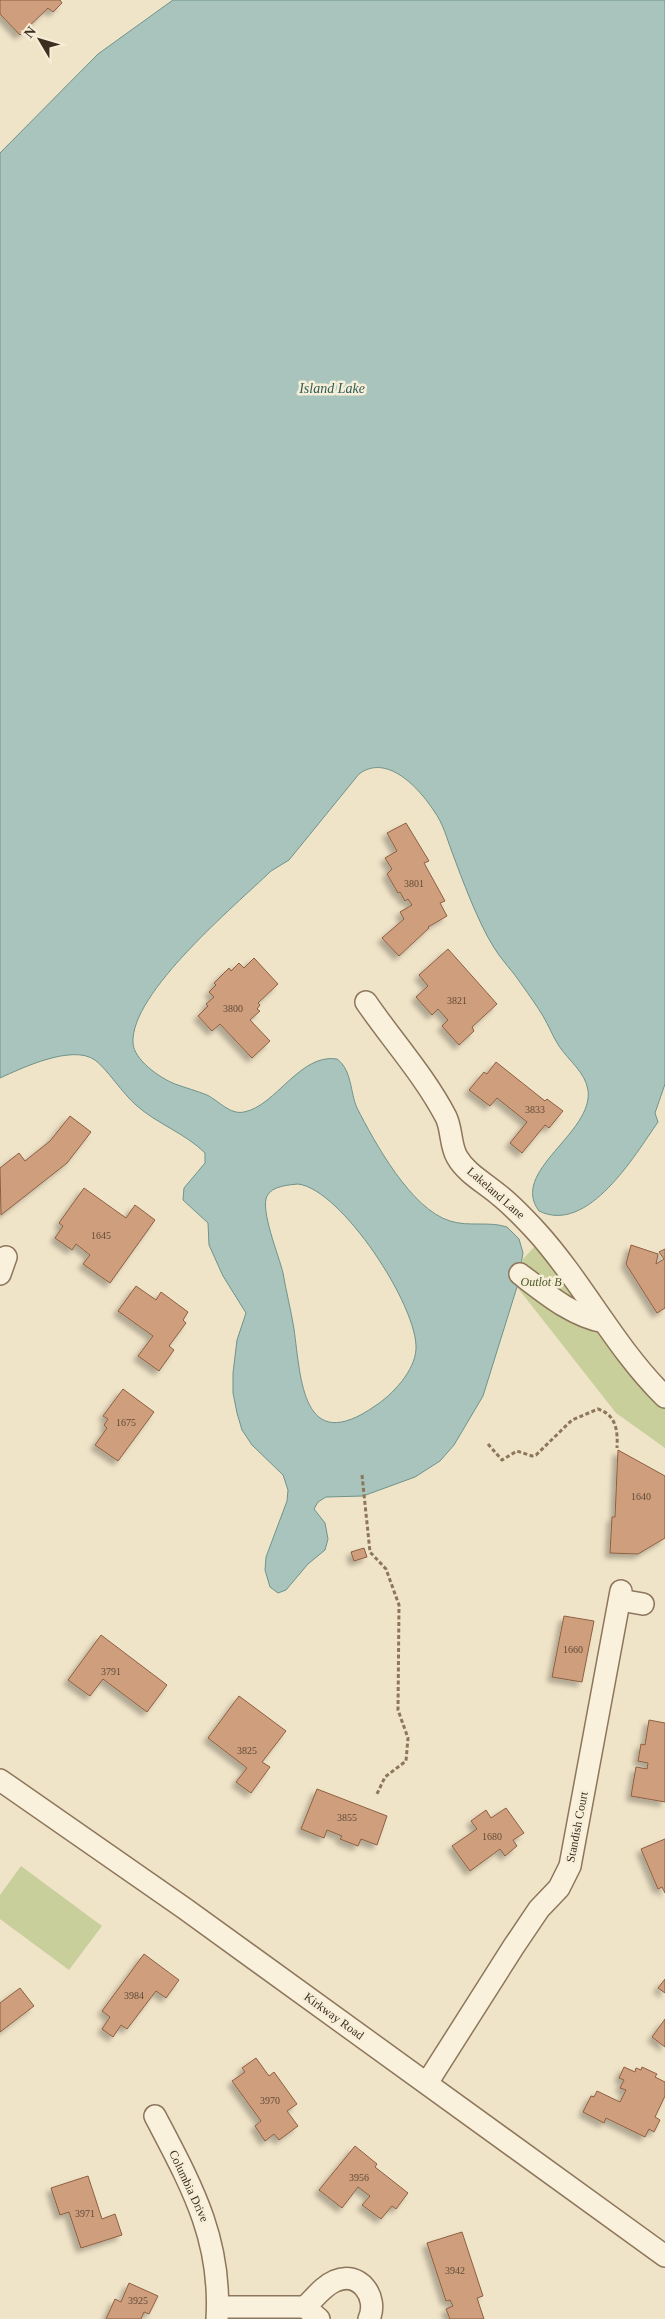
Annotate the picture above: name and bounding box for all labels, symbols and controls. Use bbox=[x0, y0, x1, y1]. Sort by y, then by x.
north arrow bbox=[15, 15, 65, 65]
text: N bbox=[21, 24, 39, 41]
water label: Island Lake bbox=[298, 381, 365, 396]
house number: 3801 bbox=[404, 878, 424, 889]
house number: 3821 bbox=[447, 995, 467, 1006]
house number: 3800 bbox=[223, 1003, 243, 1014]
house number: 3833 bbox=[525, 1104, 545, 1115]
street label: Lakeland Lane bbox=[464, 1164, 528, 1222]
house number: 1645 bbox=[91, 1230, 111, 1241]
park label: Outlot B bbox=[521, 1275, 562, 1289]
house number: 1675 bbox=[116, 1417, 136, 1428]
house number: 1640 bbox=[631, 1491, 651, 1502]
house number: 1660 bbox=[563, 1644, 583, 1655]
house number: 3791 bbox=[101, 1666, 121, 1677]
house number: 3825 bbox=[237, 1745, 257, 1756]
street label: Standish Court bbox=[563, 1790, 591, 1864]
house number: 3855 bbox=[337, 1812, 357, 1823]
house number: 1680 bbox=[482, 1831, 502, 1842]
house number: 3984 bbox=[124, 1990, 144, 2001]
street label: Kirkway Road bbox=[301, 1990, 367, 2042]
house number: 3970 bbox=[260, 2095, 280, 2106]
street label: Columbia Drive bbox=[166, 2148, 212, 2224]
house number: 3956 bbox=[349, 2172, 369, 2183]
house number: 3971 bbox=[75, 2208, 95, 2219]
house number: 3942 bbox=[445, 2265, 465, 2276]
house number: 3925 bbox=[128, 2295, 148, 2306]

